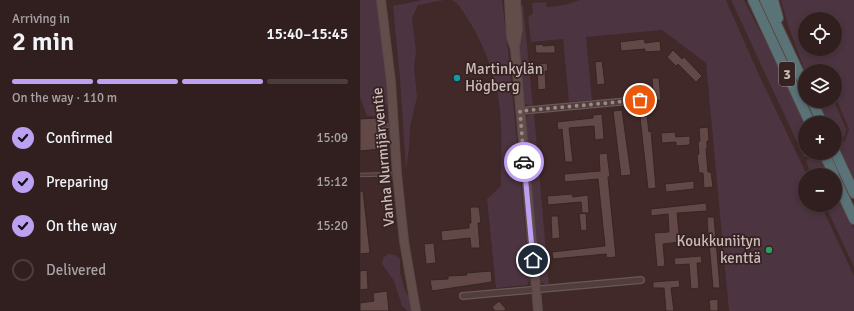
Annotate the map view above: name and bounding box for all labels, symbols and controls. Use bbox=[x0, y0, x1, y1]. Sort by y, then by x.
text: Arriving in bbox=[12, 11, 70, 27]
map controls bbox=[798, 12, 842, 212]
button: locate bbox=[798, 12, 842, 56]
text: 15:40–15:45 bbox=[267, 25, 348, 43]
text: 2 min bbox=[12, 26, 74, 58]
place label: Martinkylän Högberg bbox=[465, 60, 543, 95]
road number: 3 bbox=[779, 62, 795, 86]
button: layers bbox=[798, 64, 842, 108]
marker: Martinkylän Högberg bbox=[452, 73, 462, 83]
pin bbox=[623, 83, 657, 117]
street label: Vanha Nurmijärventie bbox=[368, 87, 398, 227]
icon: bag bbox=[629, 89, 651, 111]
text: On the way · 110 m bbox=[12, 90, 117, 106]
button: + bbox=[798, 116, 842, 160]
icon: check bbox=[12, 127, 34, 149]
text: Confirmed bbox=[46, 129, 113, 147]
text: 15:09 bbox=[316, 130, 348, 146]
courier bbox=[504, 142, 544, 182]
icon: car bbox=[513, 151, 535, 173]
button: − bbox=[798, 168, 842, 212]
icon: check bbox=[12, 171, 34, 193]
text: Preparing bbox=[46, 173, 109, 191]
text: 15:12 bbox=[316, 174, 348, 190]
icon: check bbox=[12, 215, 34, 237]
text: On the way bbox=[46, 217, 117, 235]
text: 15:20 bbox=[316, 218, 348, 234]
place label: Koukkuniityn kenttä bbox=[677, 232, 761, 267]
pin bbox=[516, 243, 550, 277]
marker: Koukkuniityn kenttä bbox=[764, 245, 774, 255]
icon: home bbox=[522, 249, 544, 271]
text: Delivered bbox=[46, 261, 106, 279]

